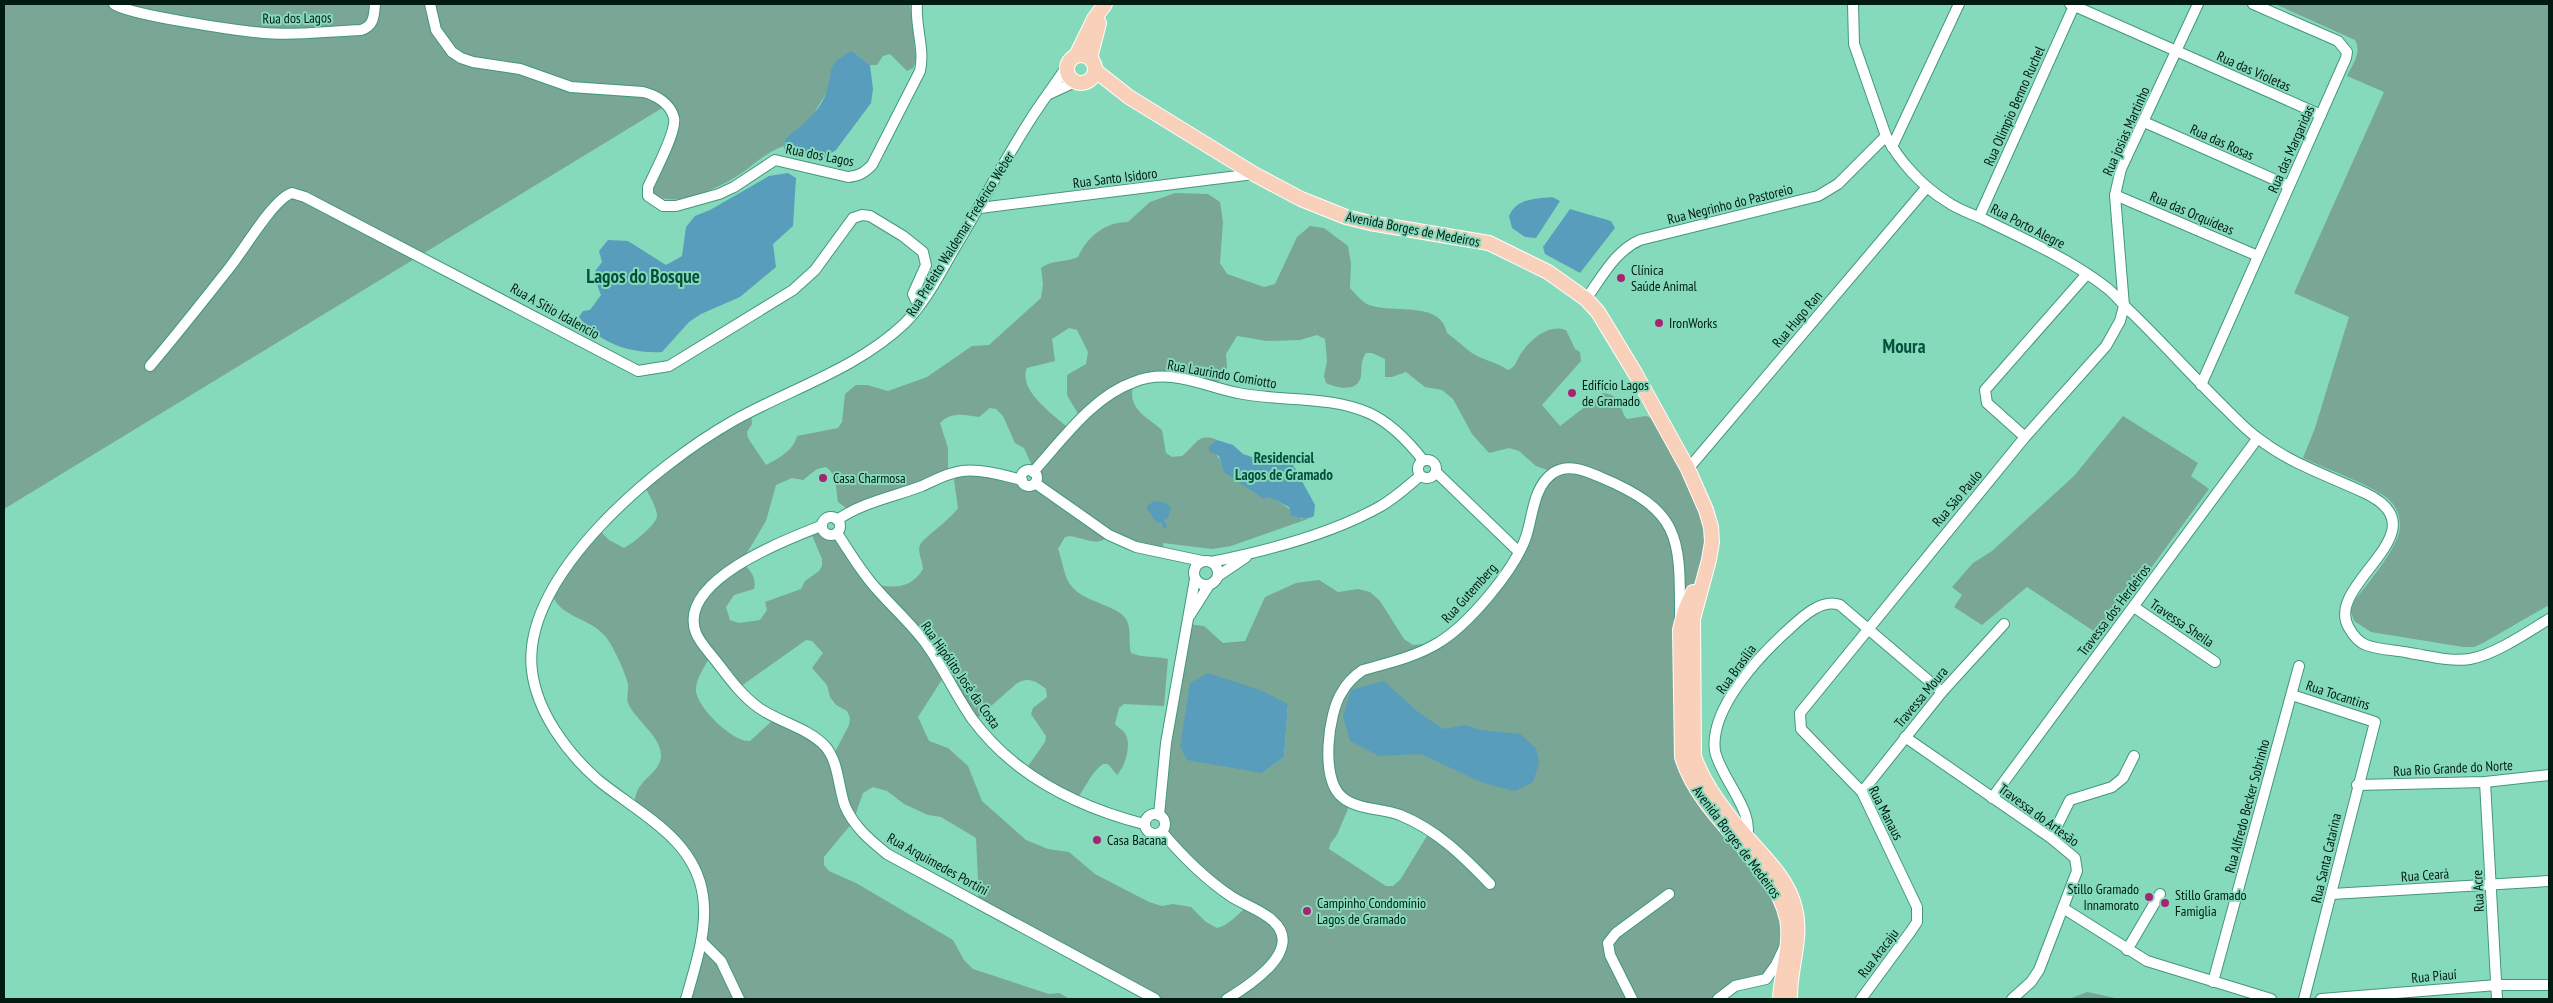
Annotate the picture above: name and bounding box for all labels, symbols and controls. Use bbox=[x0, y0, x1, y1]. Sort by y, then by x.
street label: Rua dos Lagos bbox=[262, 8, 332, 28]
street label: Rua Olimpio Benno Ruchel bbox=[1979, 43, 2049, 169]
street label: Rua das Violetas bbox=[2214, 47, 2294, 95]
street label: Rua josias Martinho bbox=[2098, 84, 2154, 178]
street label: Rua das Margaridas bbox=[2264, 102, 2318, 196]
street label: Rua das Rosas bbox=[2187, 120, 2257, 164]
street label: Rua dos Lagos bbox=[784, 140, 856, 170]
street label: Rua Prefeito Waldemar Frederico Weber bbox=[902, 148, 1018, 320]
street label: Rua Santo Isidoro bbox=[1072, 164, 1158, 192]
street label: Rua Negrinho do Pastoreio bbox=[1665, 180, 1795, 228]
street label: Rua das Orquídeas bbox=[2147, 187, 2237, 239]
street label: Rua Porto Alegre bbox=[1988, 200, 2068, 253]
street label: Avenida Borges de Medeiros bbox=[1344, 207, 1482, 251]
place label: Clínica Saúde Animal bbox=[1631, 261, 1698, 295]
district label: Lagos do Bosque bbox=[586, 264, 700, 288]
marker: Clínica Saúde Animal bbox=[1615, 272, 1627, 284]
street label: Rua A Sítio Idalencio bbox=[507, 279, 603, 343]
street label: Rua Hugo Ran bbox=[1768, 287, 1826, 351]
place label: IronWorks bbox=[1669, 314, 1718, 332]
marker: IronWorks bbox=[1653, 317, 1665, 329]
district label: Moura bbox=[1883, 334, 1926, 358]
street label: Rua Laurindo Comiotto bbox=[1166, 356, 1278, 392]
place label: Edifício Lagos de Gramado bbox=[1582, 376, 1649, 410]
marker: Edifício Lagos de Gramado bbox=[1566, 387, 1578, 399]
district label: Residencial Lagos de Gramado bbox=[1235, 448, 1333, 484]
street label: Rua São Paulo bbox=[1928, 466, 1986, 530]
place label: Casa Charmosa bbox=[833, 469, 906, 487]
marker: Casa Charmosa bbox=[817, 472, 829, 484]
street label: Rua Gutemberg bbox=[1437, 559, 1501, 627]
street label: Travessa dos Herdeiros bbox=[2074, 560, 2155, 659]
street label: Travessa Sheila bbox=[2146, 595, 2218, 651]
street label: Rua Hipólito José da Costa bbox=[917, 618, 1005, 732]
street label: Rua Brasília bbox=[1712, 641, 1760, 697]
street label: Travessa Moura bbox=[1890, 663, 1952, 731]
street label: Rua Tocantins bbox=[2304, 676, 2373, 714]
street label: Rua Alfredo Becker Sobrinho bbox=[2220, 737, 2274, 875]
street label: Rua Rio Grande do Norte bbox=[2393, 756, 2513, 780]
street label: Travessa do Artesão bbox=[1995, 780, 2083, 850]
street label: Avenida Borges de Medeiros bbox=[1689, 782, 1785, 902]
street label: Rua Manaus bbox=[1865, 783, 1907, 843]
street label: Rua Santa Catarina bbox=[2307, 811, 2345, 905]
street label: Rua Arquimedes Portini bbox=[884, 829, 992, 899]
place label: Casa Bacana bbox=[1107, 831, 1167, 849]
marker: Casa Bacana bbox=[1091, 834, 1103, 846]
street label: Rua Ceará bbox=[2400, 864, 2450, 886]
street label: Rua Acre bbox=[2468, 869, 2488, 912]
place label: Stillo Gramado Innamorato bbox=[2067, 880, 2139, 914]
place label: Stillo Gramado Famiglia bbox=[2175, 886, 2247, 920]
marker: Stillo Gramado Innamorato bbox=[2143, 891, 2155, 903]
place label: Campinho Condomínio Lagos de Gramado bbox=[1317, 894, 1426, 928]
marker: Stillo Gramado Famiglia bbox=[2159, 897, 2171, 909]
marker: Campinho Condomínio Lagos de Gramado bbox=[1301, 905, 1313, 917]
street label: Rua Aracaju bbox=[1854, 925, 1902, 981]
street label: Rua Piauí bbox=[2411, 965, 2457, 987]

